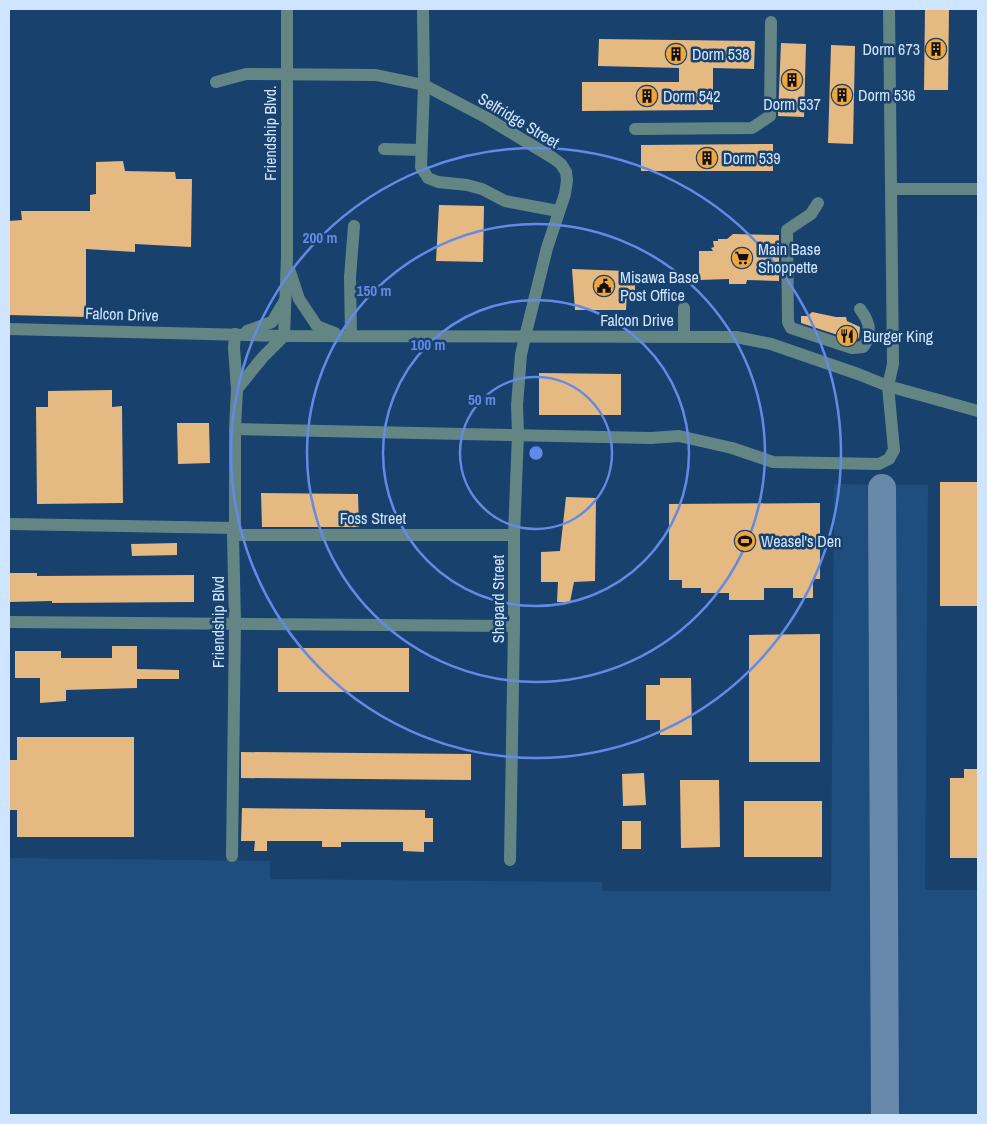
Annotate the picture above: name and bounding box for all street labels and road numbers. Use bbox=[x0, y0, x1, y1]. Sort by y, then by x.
street label: Friendship Blvd. bbox=[259, 85, 281, 181]
street label: Selfridge Street bbox=[474, 87, 564, 153]
street label: Falcon Drive bbox=[85, 302, 159, 326]
street label: Falcon Drive bbox=[600, 309, 674, 331]
street label: Foss Street bbox=[340, 507, 407, 529]
street label: Shepard Street bbox=[487, 555, 509, 643]
street label: Friendship Blvd bbox=[207, 576, 229, 668]

